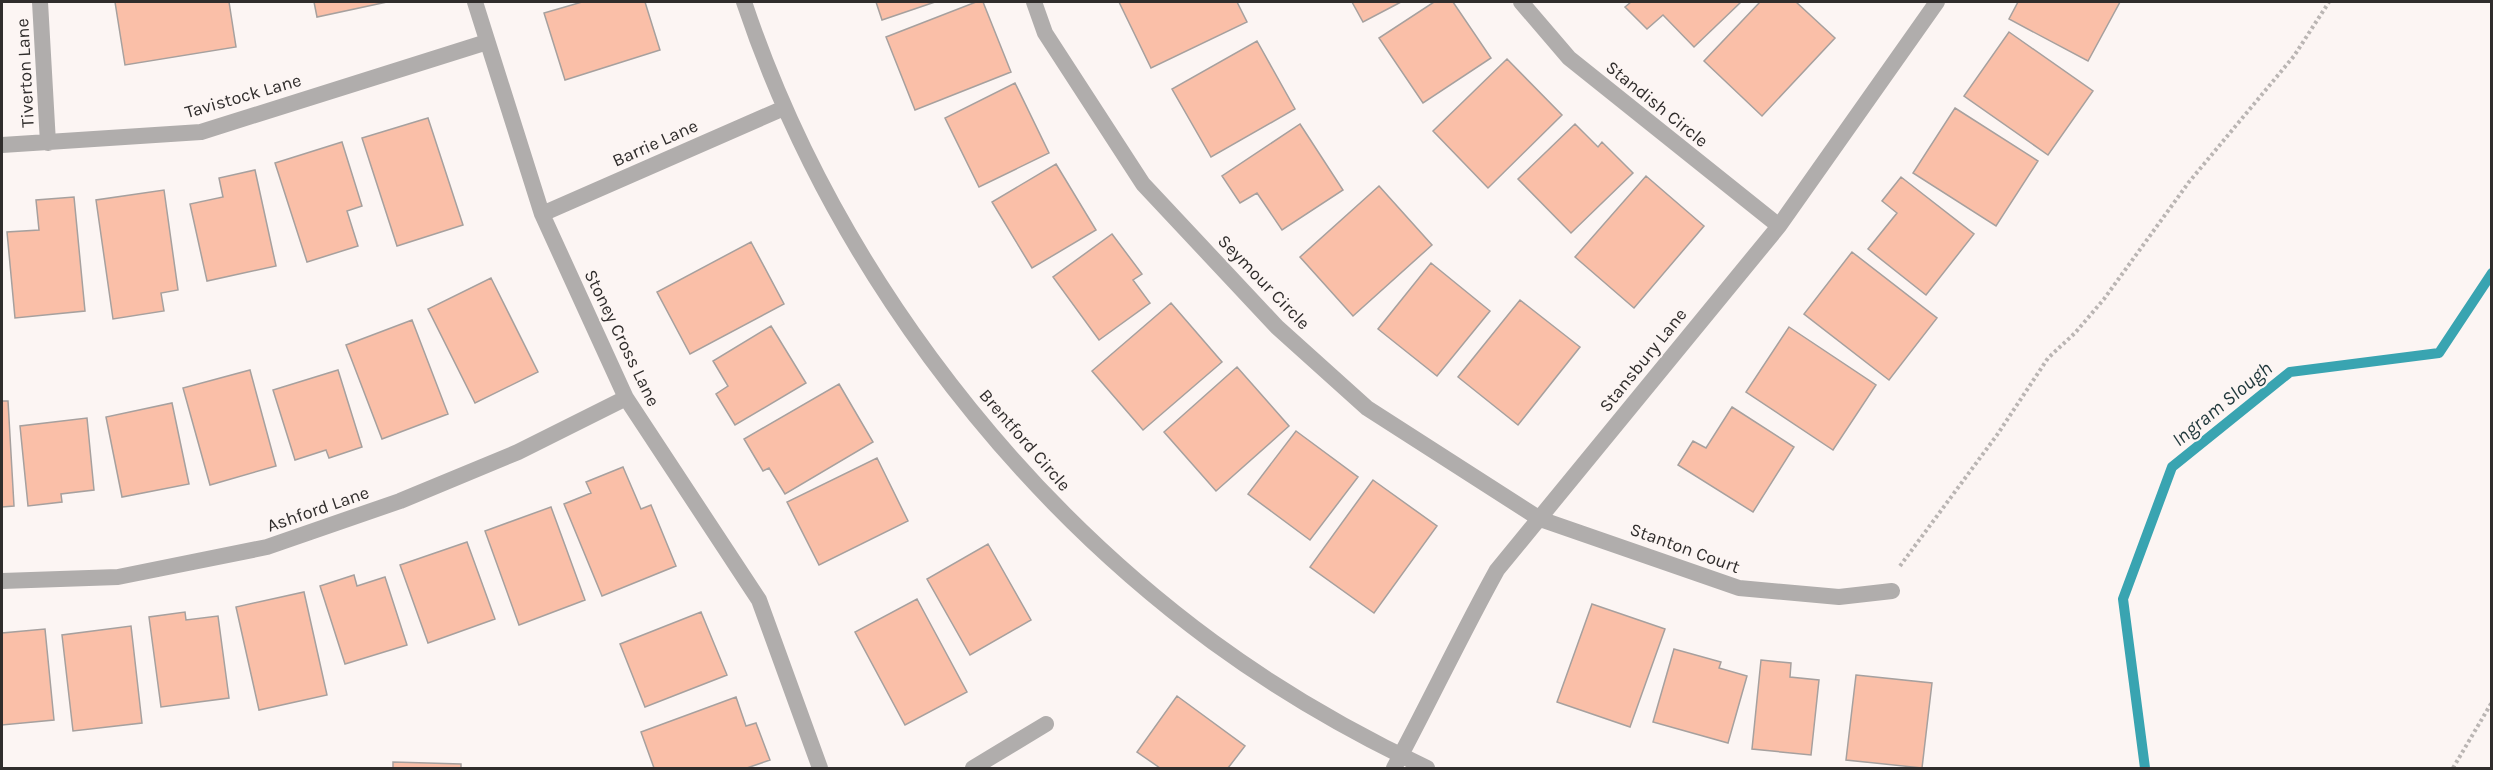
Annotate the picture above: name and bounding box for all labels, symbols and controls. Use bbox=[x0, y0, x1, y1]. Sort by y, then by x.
street label: Tiverton Lane bbox=[11, 18, 39, 128]
street label: Standish Circle bbox=[1601, 56, 1713, 152]
street label: Tavistock Lane bbox=[182, 69, 304, 123]
street label: Barrie Lane bbox=[609, 114, 701, 172]
street label: Seymour Circle bbox=[1213, 230, 1315, 334]
street label: Stoney Cross Lane bbox=[579, 266, 665, 410]
street label: Stansbury Lane bbox=[1594, 304, 1692, 416]
water label: Ingram Slough bbox=[2167, 357, 2277, 451]
street label: Brentford Circle bbox=[975, 384, 1075, 496]
street label: Ashford Lane bbox=[264, 481, 372, 537]
street label: Stanton Court bbox=[1627, 518, 1743, 578]

